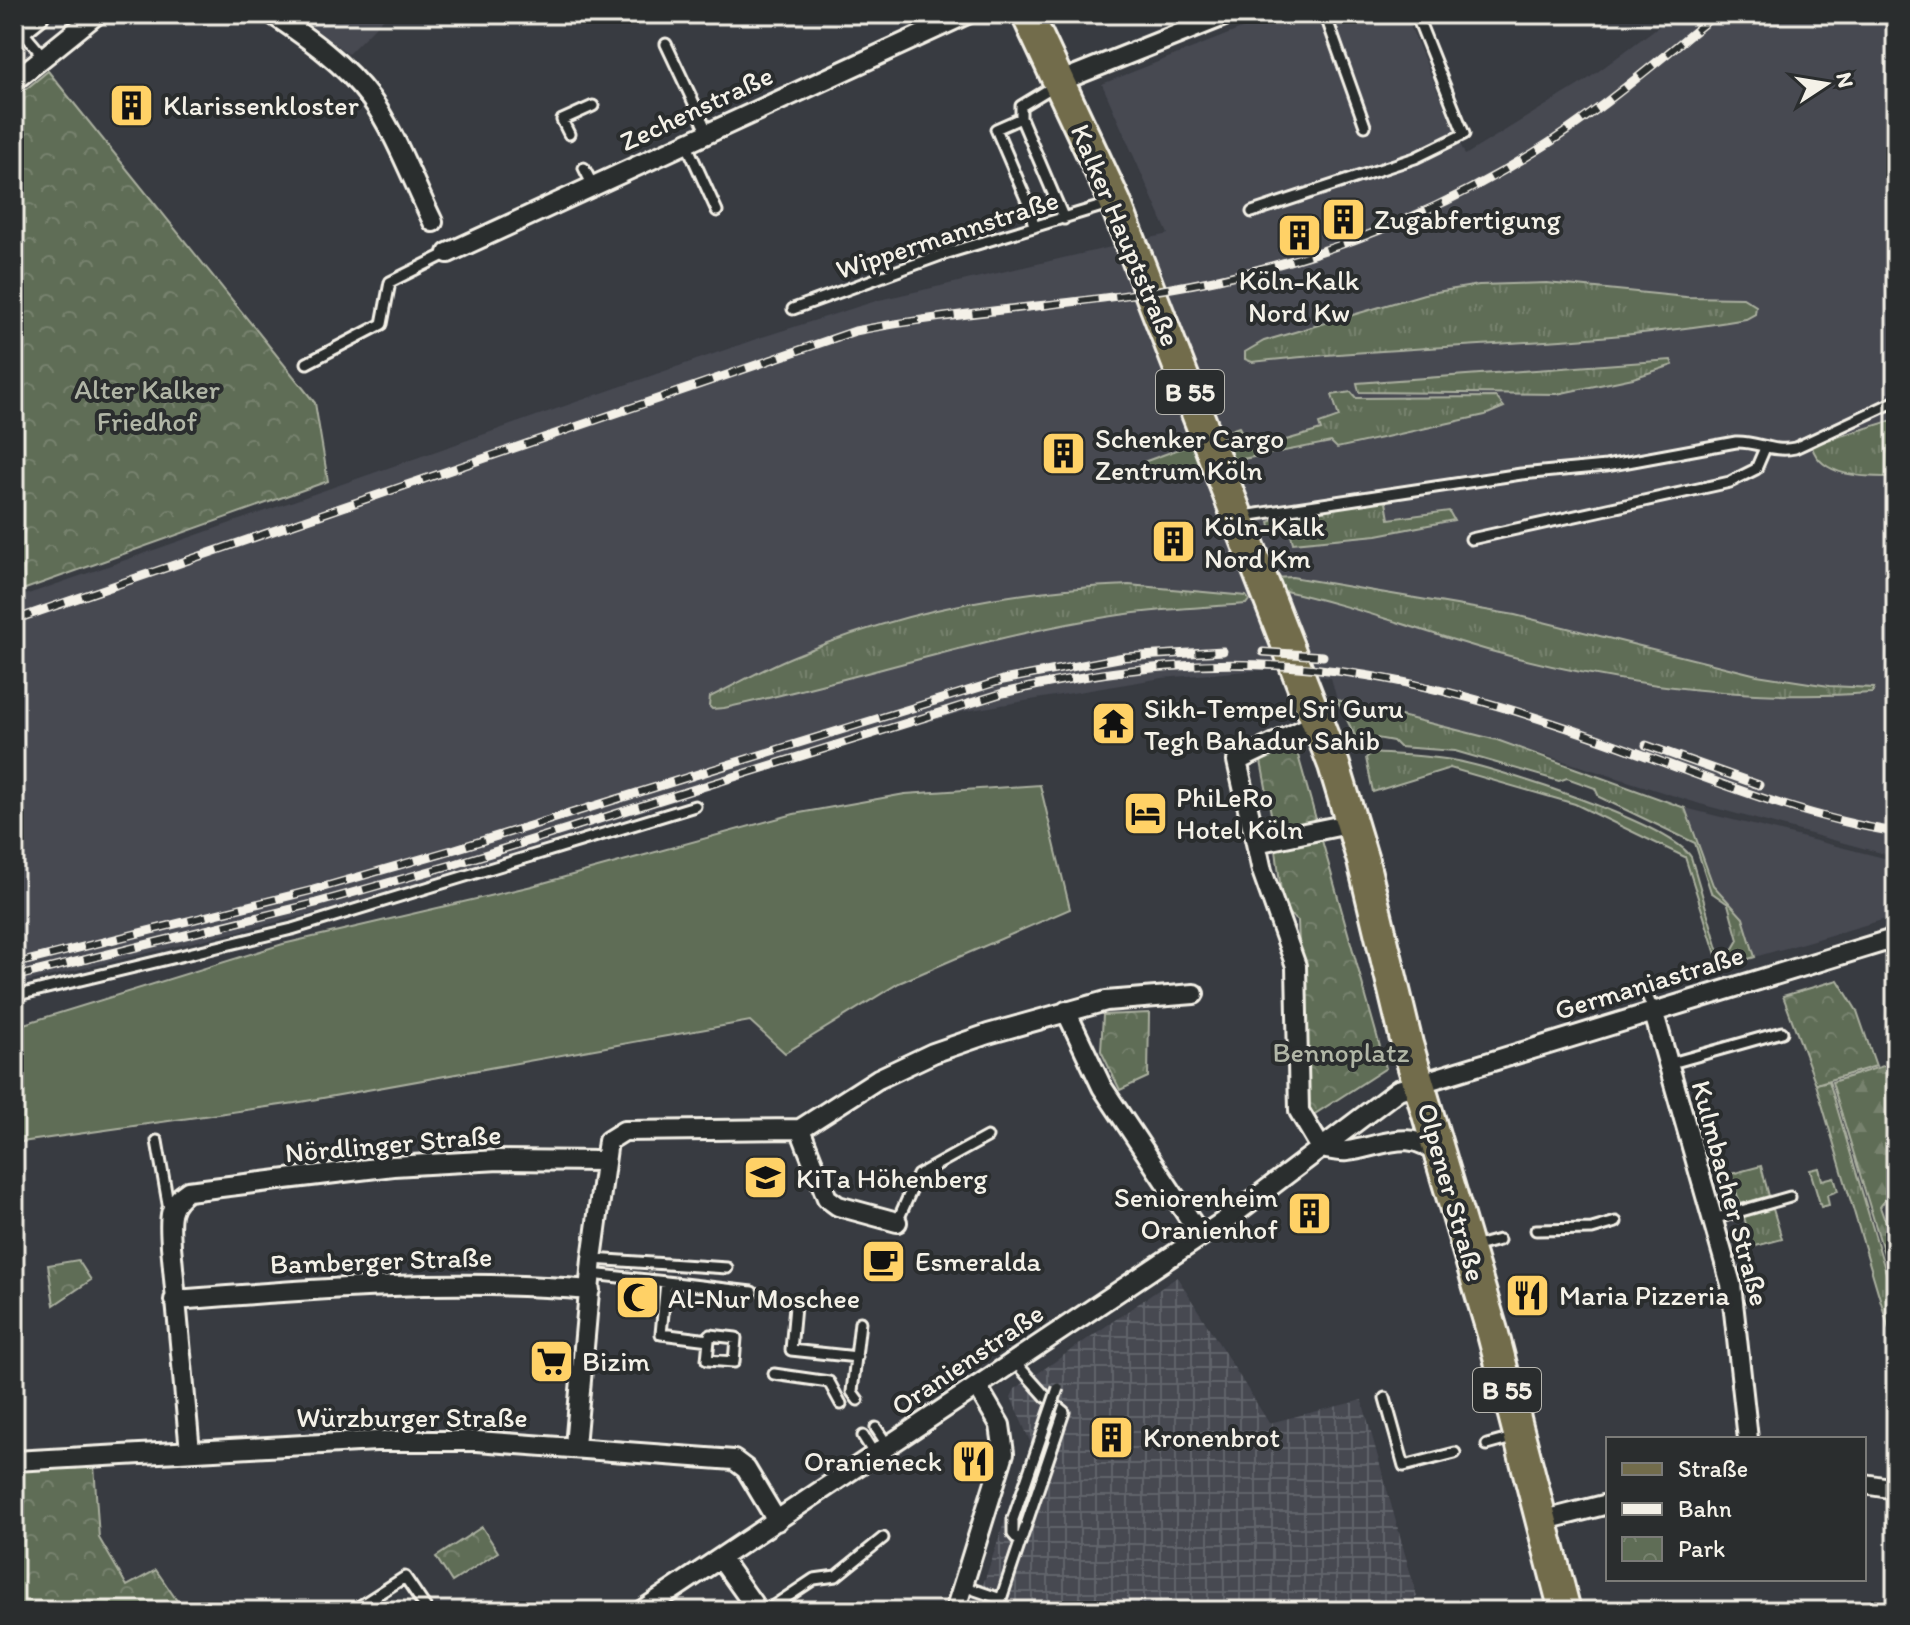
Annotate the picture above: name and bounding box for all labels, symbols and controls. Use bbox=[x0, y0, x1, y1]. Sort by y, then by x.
north arrow bbox=[1786, 44, 1866, 124]
street label: Zechenstraße bbox=[614, 58, 778, 158]
text: N bbox=[1830, 70, 1860, 90]
building icon: Klarissenkloster bbox=[108, 81, 156, 129]
place label: Klarissenkloster bbox=[163, 88, 359, 122]
street label: Kalker Hauptstraße bbox=[1064, 119, 1188, 351]
street label: Wippermannstraße bbox=[831, 182, 1063, 286]
building icon: Zugabfertigung bbox=[1319, 195, 1367, 243]
place label: Zugabfertigung bbox=[1374, 202, 1561, 236]
building icon: Köln-Kalk Nord Kw bbox=[1275, 212, 1323, 260]
place label: Köln-Kalk Nord Kw bbox=[1239, 263, 1360, 329]
road number: B 55 bbox=[1156, 370, 1224, 414]
park label: Alter Kalker Friedhof bbox=[74, 372, 220, 438]
place label: Schenker Cargo Zentrum Köln bbox=[1095, 421, 1284, 487]
building icon: Schenker Cargo Zentrum Köln bbox=[1040, 430, 1088, 478]
place label: Köln-Kalk Nord Km bbox=[1204, 509, 1325, 575]
building icon: Köln-Kalk Nord Km bbox=[1149, 518, 1197, 566]
place label: Sikh-Tempel Sri Guru Tegh Bahadur Sahib bbox=[1144, 691, 1404, 757]
temple icon: Sikh-Tempel Sri Guru Tegh Bahadur Sahib bbox=[1089, 700, 1137, 748]
place label: PhiLeRo Hotel Köln bbox=[1176, 780, 1303, 846]
hotel icon: PhiLeRo Hotel Köln bbox=[1121, 789, 1169, 837]
street label: Germaniastraße bbox=[1550, 937, 1748, 1027]
park label: Bennoplatz bbox=[1272, 1035, 1410, 1069]
street label: Kulmbacher Straße bbox=[1685, 1077, 1777, 1309]
street label: Olpener Straße bbox=[1410, 1099, 1494, 1285]
street label: Nördlinger Straße bbox=[283, 1117, 503, 1169]
school or university icon: KiTa Höhenberg bbox=[741, 1154, 789, 1202]
place label: KiTa Höhenberg bbox=[796, 1161, 988, 1195]
place label: Seniorenheim Oranienhof bbox=[1114, 1180, 1278, 1246]
building icon: Seniorenheim Oranienhof bbox=[1285, 1189, 1333, 1237]
cafe icon: Esmeralda bbox=[860, 1237, 908, 1285]
street label: Bamberger Straße bbox=[269, 1239, 493, 1281]
place label: Esmeralda bbox=[915, 1244, 1042, 1278]
restaurant icon: Maria Pizzeria bbox=[1504, 1271, 1552, 1319]
mosque icon: Al-Nur Moschee bbox=[613, 1274, 661, 1322]
place label: Maria Pizzeria bbox=[1559, 1278, 1730, 1312]
place label: Al-Nur Moschee bbox=[668, 1281, 860, 1315]
street label: Oranienstraße bbox=[884, 1296, 1050, 1422]
supermarket icon: Bizim bbox=[527, 1337, 575, 1385]
place label: Bizim bbox=[582, 1344, 650, 1378]
road number: B 55 bbox=[1473, 1368, 1541, 1412]
street label: Würzburger Straße bbox=[296, 1400, 528, 1434]
building icon: Kronenbrot bbox=[1088, 1413, 1136, 1461]
place label: Kronenbrot bbox=[1143, 1420, 1280, 1454]
restaurant icon: Oranieneck bbox=[949, 1437, 997, 1485]
legend bbox=[1606, 1437, 1866, 1581]
place label: Oranieneck bbox=[804, 1444, 942, 1478]
text: Straße bbox=[1678, 1454, 1748, 1483]
text: Bahn bbox=[1678, 1494, 1732, 1523]
text: Park bbox=[1678, 1534, 1725, 1563]

